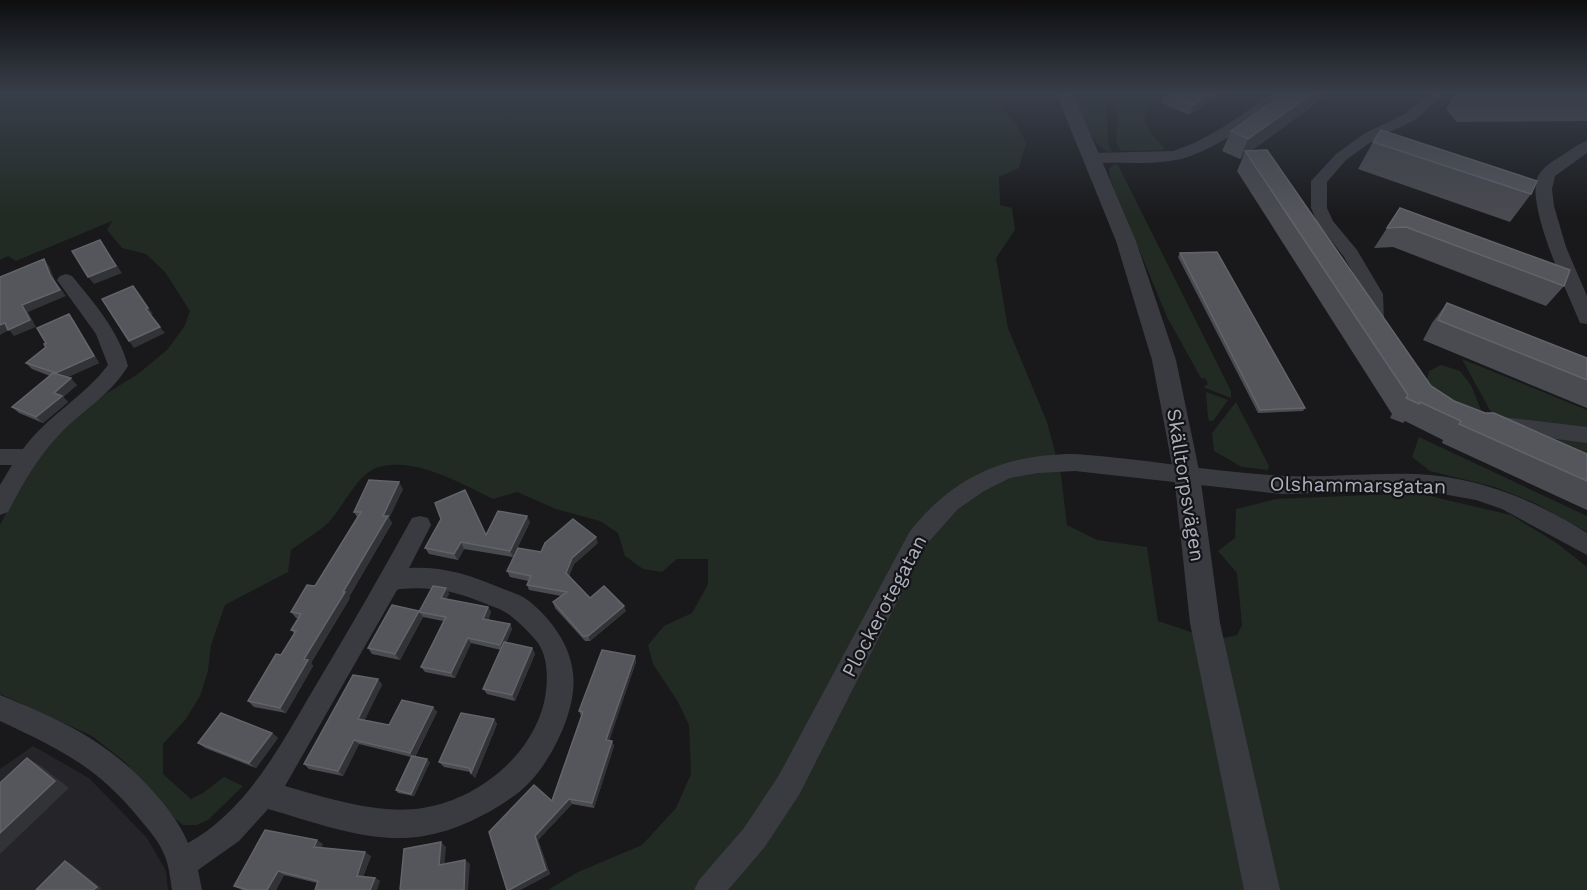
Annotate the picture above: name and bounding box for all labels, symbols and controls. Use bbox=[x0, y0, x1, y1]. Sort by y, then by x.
street label: Skälltorpsvägen bbox=[1162, 407, 1210, 563]
street label: Olshammarsgatan bbox=[1269, 471, 1447, 499]
street label: Plockerotegatan bbox=[836, 531, 932, 681]

